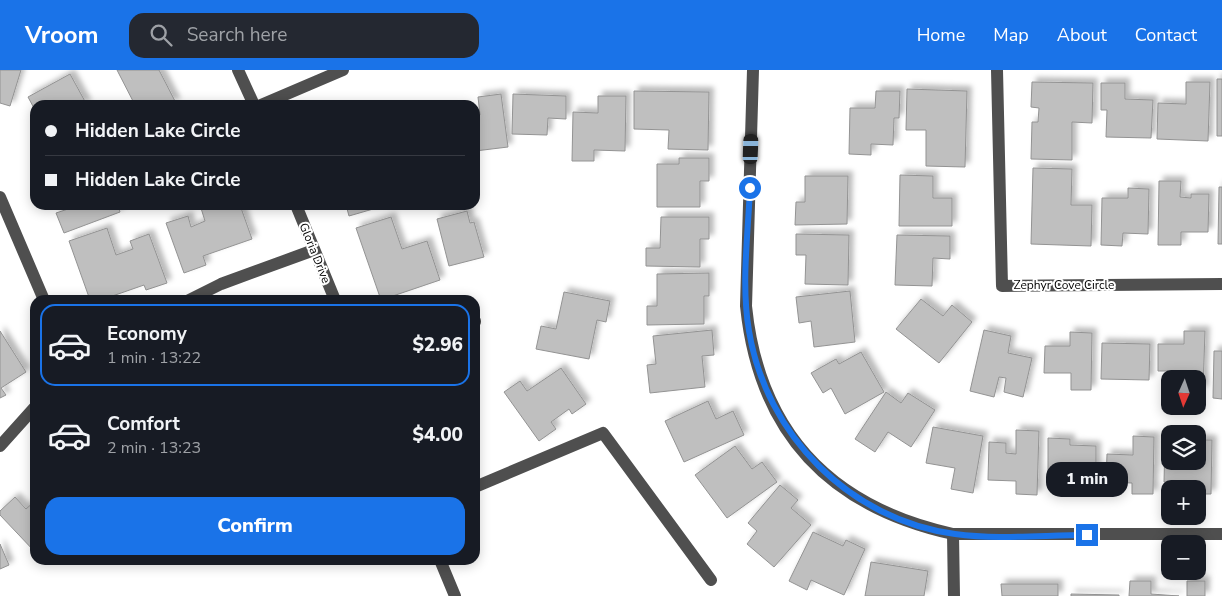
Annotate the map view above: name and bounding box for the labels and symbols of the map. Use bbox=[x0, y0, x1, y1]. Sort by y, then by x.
car bbox=[742, 134, 759, 164]
route start bbox=[739, 177, 761, 199]
street label: Gloria Drive bbox=[296, 220, 334, 286]
street label: Zephyr Cove Circle bbox=[1014, 277, 1114, 293]
north arrow bbox=[1161, 370, 1206, 415]
callout: 1 min bbox=[1046, 462, 1128, 498]
route end bbox=[1076, 524, 1098, 546]

